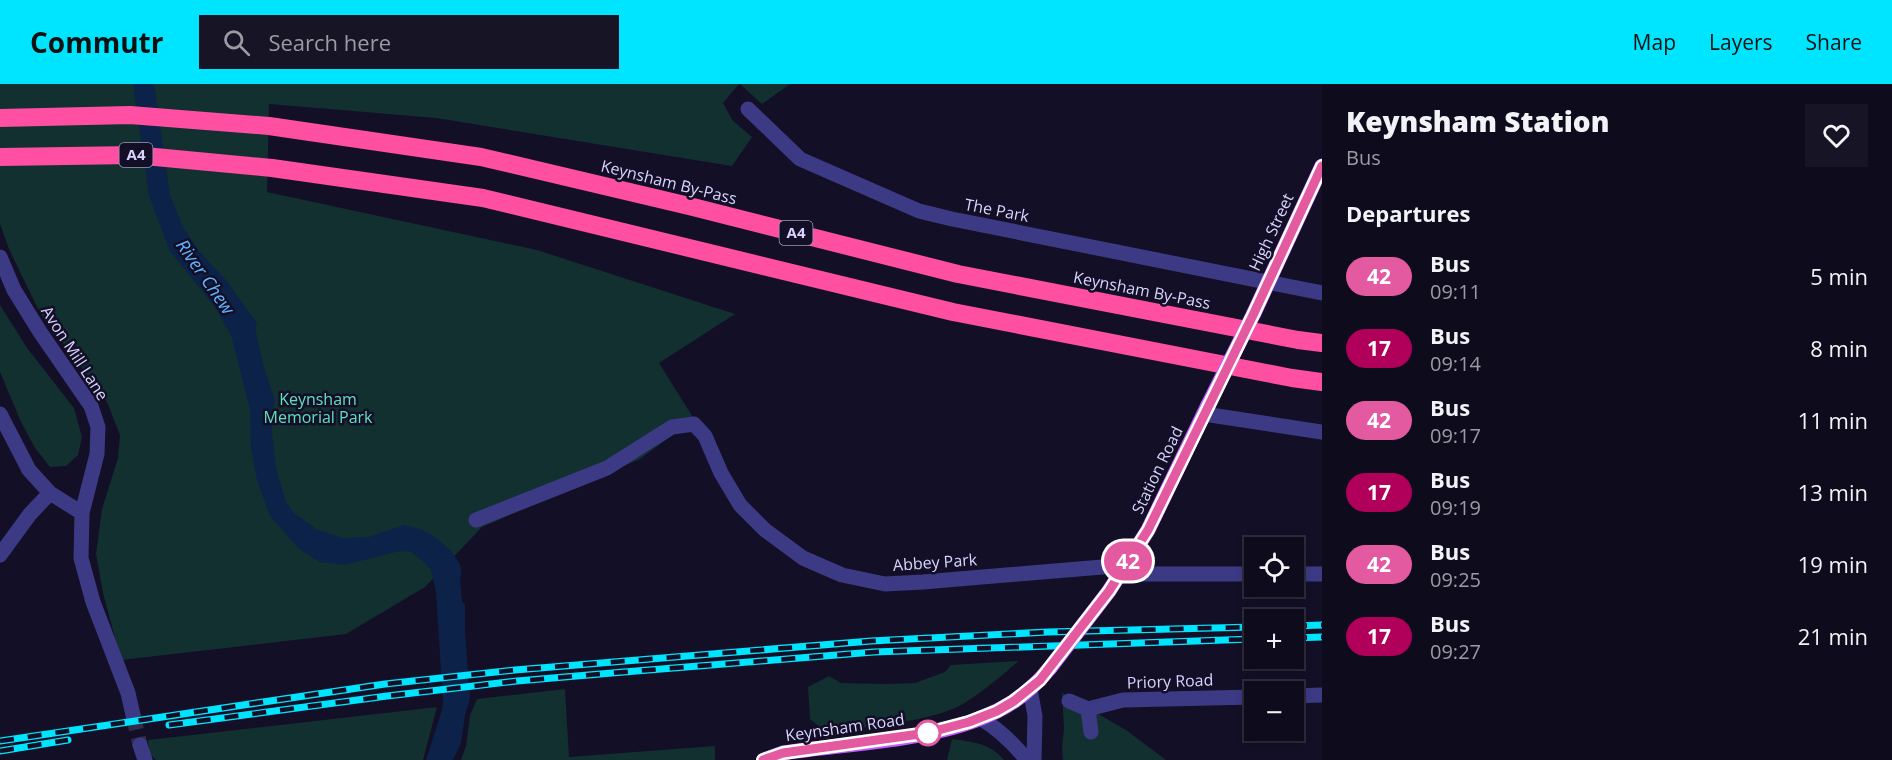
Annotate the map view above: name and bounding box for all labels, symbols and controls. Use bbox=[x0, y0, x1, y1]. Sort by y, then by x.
search box bbox=[199, 15, 619, 69]
text: Commutr bbox=[30, 23, 163, 61]
icon: search bbox=[220, 26, 253, 59]
text: Search here bbox=[268, 27, 391, 57]
text: Map bbox=[1633, 28, 1676, 56]
text: Layers bbox=[1709, 28, 1773, 56]
text: Share bbox=[1806, 28, 1862, 56]
text: Keynsham Station bbox=[1346, 102, 1609, 140]
button: heart bbox=[1805, 104, 1868, 167]
road number: A4 bbox=[120, 143, 152, 167]
text: Bus bbox=[1346, 144, 1381, 171]
street label: Keynsham By-Pass bbox=[599, 154, 739, 210]
street label: High Street bbox=[1243, 189, 1299, 274]
street label: The Park bbox=[963, 193, 1032, 227]
text: Departures bbox=[1346, 198, 1470, 228]
road number: A4 bbox=[780, 221, 812, 245]
water label: River Chew bbox=[171, 234, 241, 320]
text: Bus bbox=[1430, 248, 1470, 278]
text: 5 min bbox=[1810, 261, 1868, 291]
text: 42 bbox=[1367, 262, 1391, 290]
street label: Keynsham By-Pass bbox=[1072, 266, 1212, 314]
text: 09:11 bbox=[1430, 278, 1481, 305]
street label: Avon Mill Lane bbox=[36, 302, 114, 404]
text: Bus bbox=[1430, 320, 1470, 350]
text: 8 min bbox=[1810, 333, 1868, 363]
text: 17 bbox=[1367, 334, 1391, 362]
text: 09:14 bbox=[1430, 350, 1481, 377]
park label: Keynsham Memorial Park bbox=[264, 388, 373, 428]
text: Bus bbox=[1430, 392, 1470, 422]
text: 11 min bbox=[1798, 405, 1868, 435]
text: 42 bbox=[1367, 406, 1391, 434]
text: 09:17 bbox=[1430, 422, 1481, 449]
street label: Station Road bbox=[1126, 423, 1188, 517]
text: Bus bbox=[1430, 464, 1470, 494]
text: 13 min bbox=[1798, 477, 1868, 507]
text: 17 bbox=[1367, 478, 1391, 506]
text: 09:19 bbox=[1430, 494, 1481, 521]
text: Bus bbox=[1430, 536, 1470, 566]
map controls bbox=[1244, 537, 1304, 741]
button: locate bbox=[1244, 537, 1304, 597]
line badge: 42 bbox=[1101, 542, 1155, 580]
text: 42 bbox=[1116, 547, 1140, 575]
street label: Abbey Park bbox=[892, 548, 978, 576]
text: 19 min bbox=[1798, 549, 1868, 579]
text: 42 bbox=[1367, 550, 1391, 578]
text: 09:25 bbox=[1430, 566, 1481, 593]
text: Bus bbox=[1430, 608, 1470, 638]
button: + bbox=[1244, 609, 1304, 669]
text: 21 min bbox=[1798, 621, 1868, 651]
text: 17 bbox=[1367, 622, 1391, 650]
text: 09:27 bbox=[1430, 638, 1481, 665]
street label: Priory Road bbox=[1126, 668, 1214, 694]
button: − bbox=[1244, 681, 1304, 741]
street label: Keynsham Road bbox=[784, 708, 906, 746]
unlabelled marker bbox=[915, 720, 941, 746]

